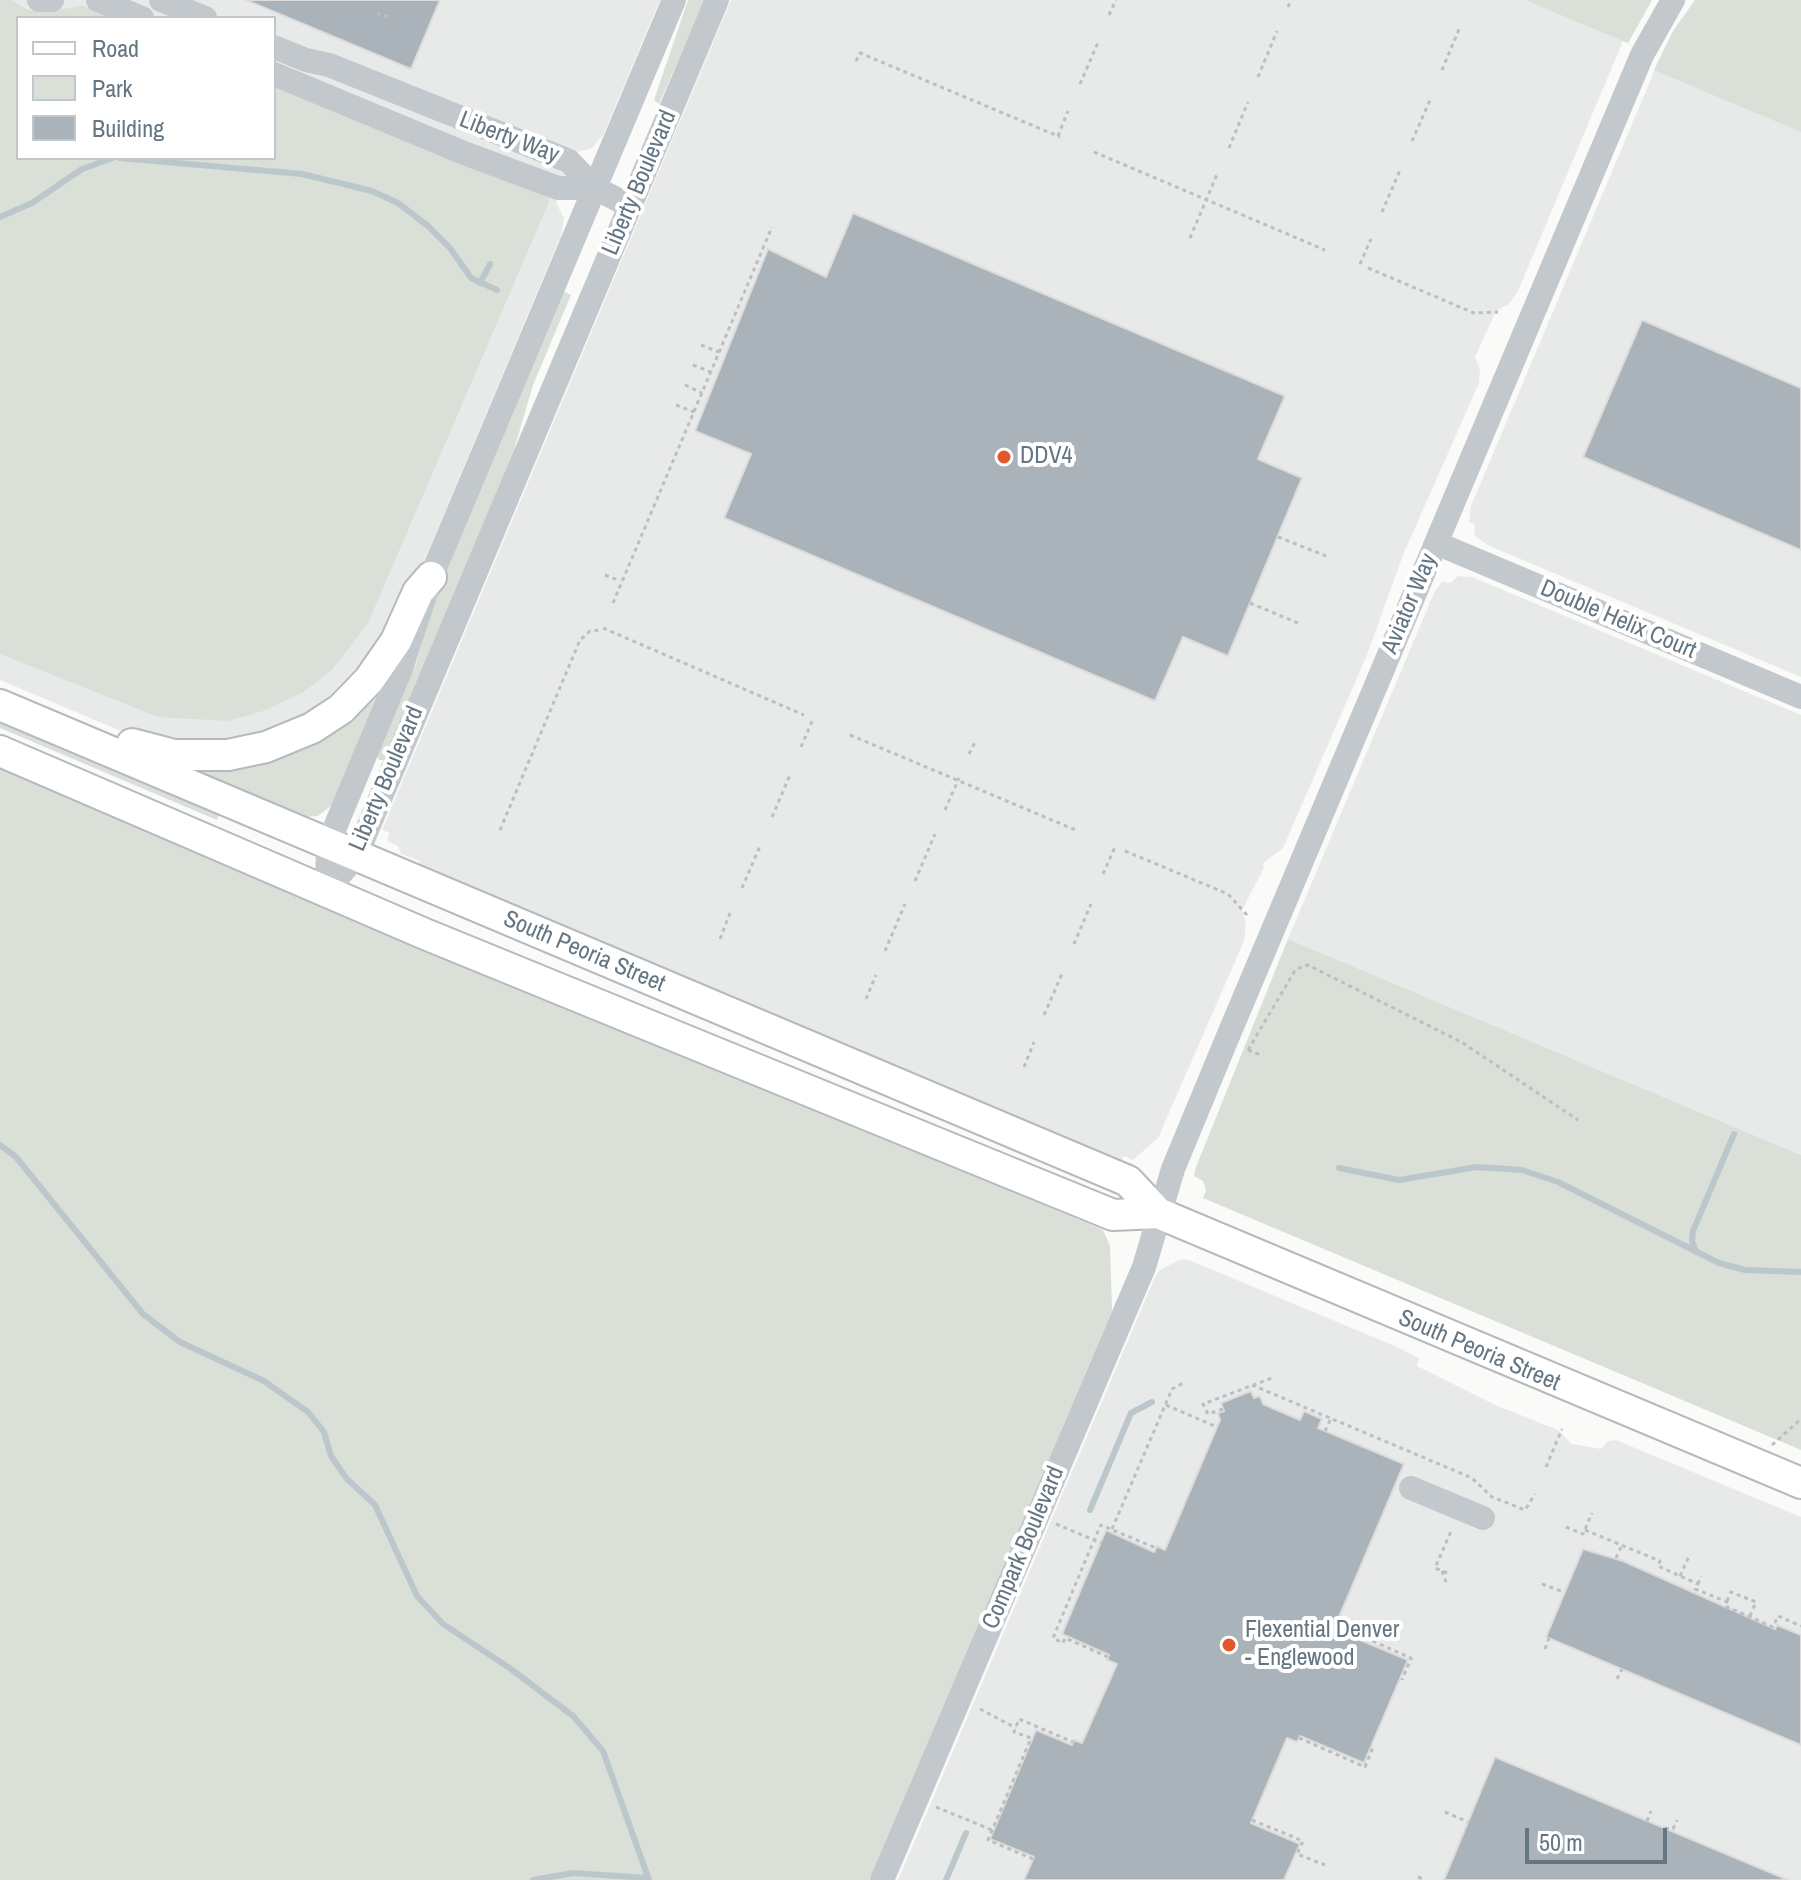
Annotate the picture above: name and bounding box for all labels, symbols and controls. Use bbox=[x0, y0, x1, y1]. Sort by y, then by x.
legend bbox=[16, 16, 276, 160]
text: Road bbox=[92, 32, 139, 64]
text: Park bbox=[92, 72, 132, 104]
street label: Liberty Way bbox=[455, 106, 563, 170]
street label: Liberty Boulevard bbox=[597, 106, 683, 260]
text: Building bbox=[92, 112, 164, 144]
place label: DDV4 bbox=[1020, 443, 1072, 471]
marker: DDV4 bbox=[995, 448, 1013, 466]
street label: Aviator Way bbox=[1376, 550, 1444, 658]
street label: Double Helix Court bbox=[1536, 574, 1700, 666]
street label: Liberty Boulevard bbox=[344, 702, 430, 856]
street label: South Peoria Street bbox=[499, 905, 669, 999]
street label: South Peoria Street bbox=[1394, 1304, 1564, 1398]
street label: Compark Boulevard bbox=[977, 1462, 1071, 1634]
place label: Flexential Denver - Englewood bbox=[1245, 1617, 1399, 1673]
marker: Flexential Denver - Englewood bbox=[1220, 1636, 1238, 1654]
scale bar bbox=[1529, 1812, 1671, 1862]
text: 50 m bbox=[1539, 1826, 1583, 1858]

